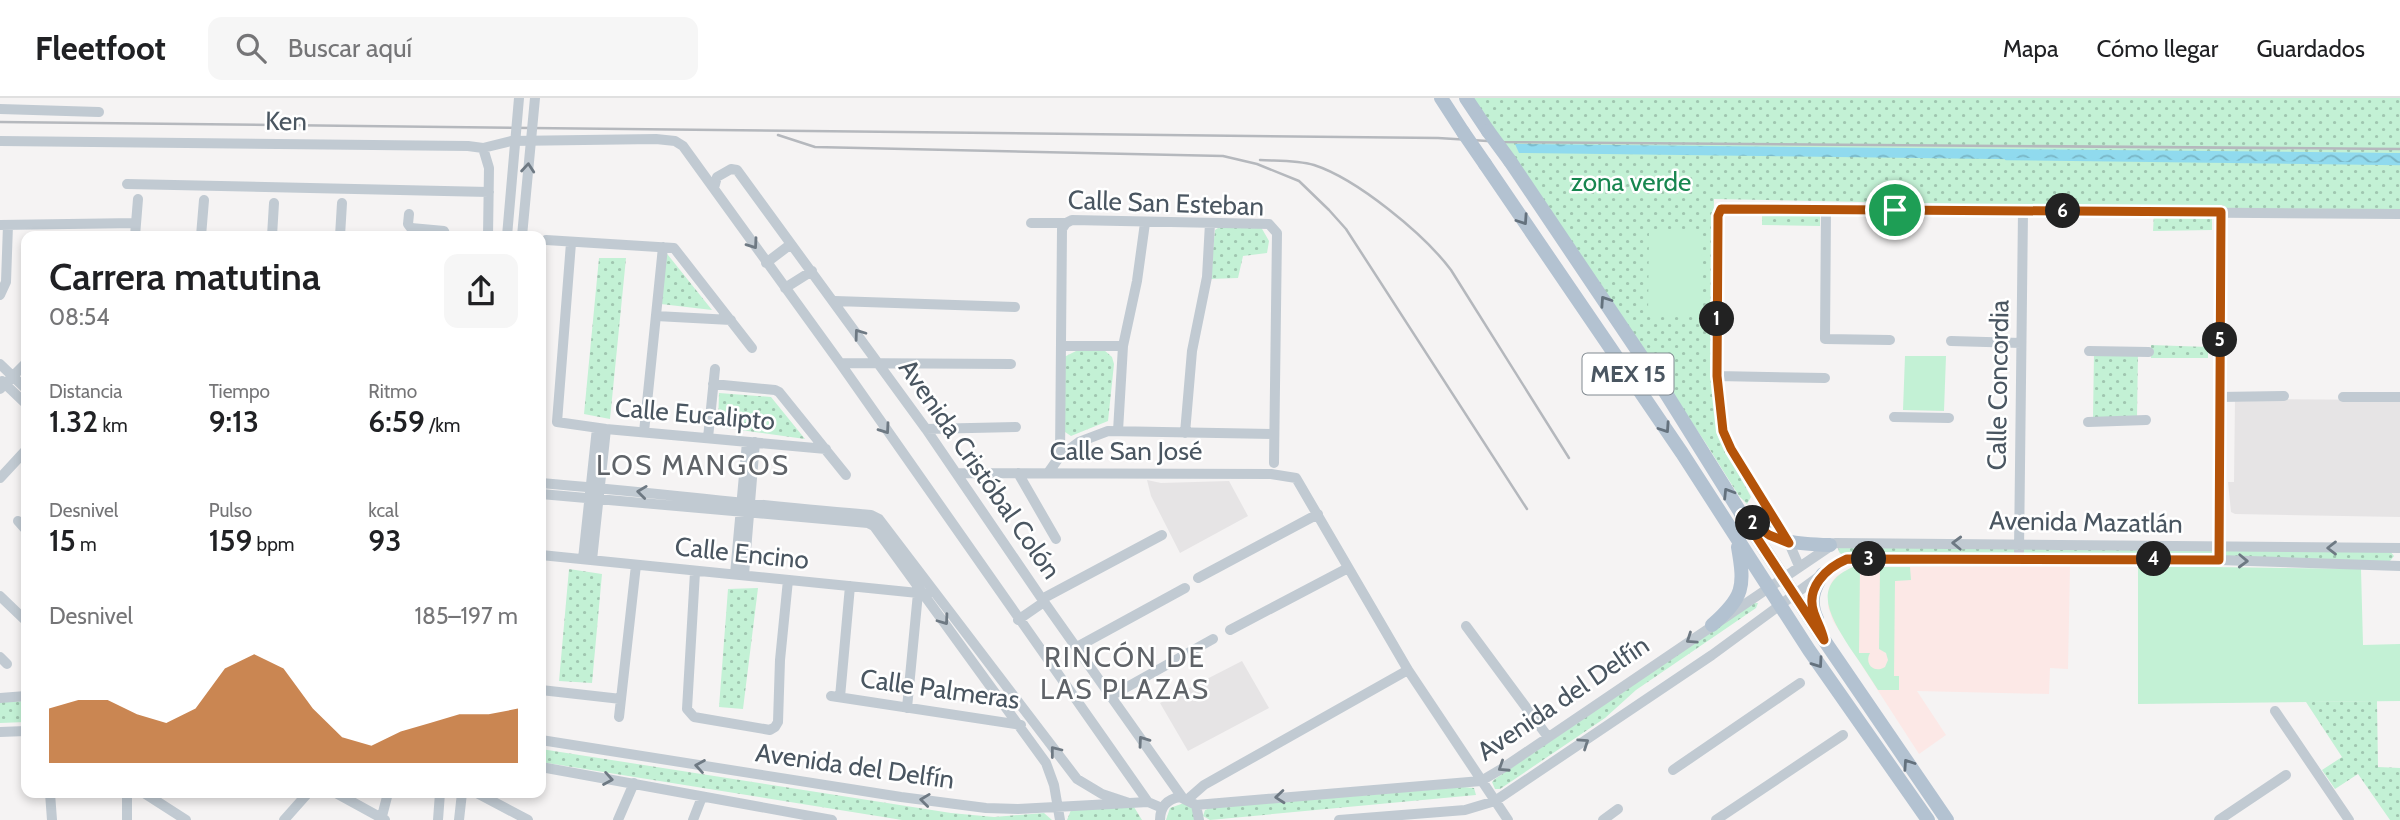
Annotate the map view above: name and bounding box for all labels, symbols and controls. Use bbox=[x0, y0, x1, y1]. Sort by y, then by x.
search box bbox=[208, 17, 698, 80]
text: Fleetfoot bbox=[35, 28, 166, 68]
icon: search bbox=[232, 29, 270, 67]
text: Buscar aquí bbox=[288, 32, 412, 64]
text: Mapa bbox=[2003, 34, 2059, 63]
text: Cómo llegar bbox=[2097, 34, 2218, 63]
text: Guardados bbox=[2256, 34, 2365, 63]
street label: Ken bbox=[265, 105, 307, 137]
one-way arrow bbox=[520, 162, 535, 173]
park label: zona verde bbox=[1571, 166, 1691, 198]
pin bbox=[1865, 180, 1925, 240]
street label: Calle San Esteban bbox=[1067, 184, 1265, 222]
icon: arrive bbox=[1876, 191, 1914, 229]
pin: 6 bbox=[2046, 194, 2080, 228]
text: 6 bbox=[2057, 199, 2068, 222]
one-way arrow bbox=[1515, 212, 1527, 225]
one-way arrow bbox=[745, 236, 757, 249]
text: Carrera matutina bbox=[49, 253, 321, 300]
button: share bbox=[444, 254, 518, 328]
one-way arrow bbox=[1600, 296, 1613, 309]
street label: Calle Concordia bbox=[1981, 299, 2015, 471]
pin: 1 bbox=[1700, 302, 1734, 336]
text: 08:54 bbox=[49, 303, 110, 331]
text: 1 bbox=[1713, 307, 1720, 330]
pin: 5 bbox=[2202, 322, 2238, 358]
text: 5 bbox=[2214, 328, 2225, 351]
one-way arrow bbox=[854, 329, 867, 342]
street label: Avenida Cristóbal Colón bbox=[892, 353, 1068, 585]
road number: MEX 15 bbox=[1582, 354, 1674, 394]
text: Distancia bbox=[49, 380, 123, 403]
text: Tiempo bbox=[209, 380, 270, 403]
text: Ritmo bbox=[368, 380, 417, 403]
street label: Calle Eucalipto bbox=[614, 391, 776, 437]
text: 1.32 bbox=[49, 403, 98, 440]
text: 9:13 bbox=[209, 403, 259, 440]
text: 6:59 bbox=[368, 403, 425, 440]
text: km bbox=[98, 414, 128, 437]
text: /km bbox=[425, 414, 460, 437]
one-way arrow bbox=[1657, 420, 1669, 433]
one-way arrow bbox=[877, 421, 889, 434]
street label: Calle San José bbox=[1050, 435, 1202, 467]
district label: LOS MANGOS bbox=[596, 448, 790, 482]
one-way arrow bbox=[636, 484, 648, 499]
one-way arrow bbox=[1723, 487, 1736, 500]
text: Desnivel bbox=[49, 499, 118, 522]
text: Pulso bbox=[209, 499, 252, 522]
text: kcal bbox=[368, 499, 399, 522]
street label: Avenida Mazatlán bbox=[1989, 504, 2183, 540]
pin: 2 bbox=[1736, 506, 1770, 540]
text: 2 bbox=[1747, 511, 1758, 534]
text: 15 bbox=[49, 522, 76, 559]
text: 159 bbox=[209, 522, 252, 559]
text: 93 bbox=[368, 522, 401, 559]
street label: Calle Encino bbox=[673, 530, 811, 576]
text: m bbox=[76, 533, 97, 556]
text: bpm bbox=[252, 533, 294, 556]
one-way arrow bbox=[1952, 535, 1962, 551]
one-way arrow bbox=[2326, 540, 2337, 555]
pin: 3 bbox=[1852, 542, 1886, 576]
pin: 4 bbox=[2136, 542, 2172, 576]
text: 3 bbox=[1863, 547, 1874, 570]
text: 4 bbox=[2148, 547, 2159, 570]
one-way arrow bbox=[2238, 553, 2249, 568]
text: Desnivel bbox=[49, 602, 133, 630]
text: 185–197 m bbox=[414, 602, 518, 630]
one-way arrow bbox=[935, 612, 948, 625]
street label: Avenida del Delfín bbox=[1471, 629, 1655, 767]
one-way arrow bbox=[1686, 631, 1699, 643]
district label: RINCÓN DE LAS PLAZAS bbox=[1040, 640, 1210, 706]
one-way arrow bbox=[1810, 655, 1822, 668]
street label: Calle Palmeras bbox=[858, 662, 1022, 716]
street label: Avenida del Delfín bbox=[754, 736, 956, 796]
one-way arrow bbox=[1139, 736, 1151, 749]
one-way arrow bbox=[1576, 738, 1589, 751]
one-way arrow bbox=[1051, 747, 1064, 759]
one-way arrow bbox=[694, 759, 706, 774]
one-way arrow bbox=[1498, 759, 1511, 772]
one-way arrow bbox=[1904, 759, 1916, 772]
one-way arrow bbox=[602, 771, 614, 786]
one-way arrow bbox=[1274, 789, 1285, 804]
one-way arrow bbox=[919, 793, 930, 808]

